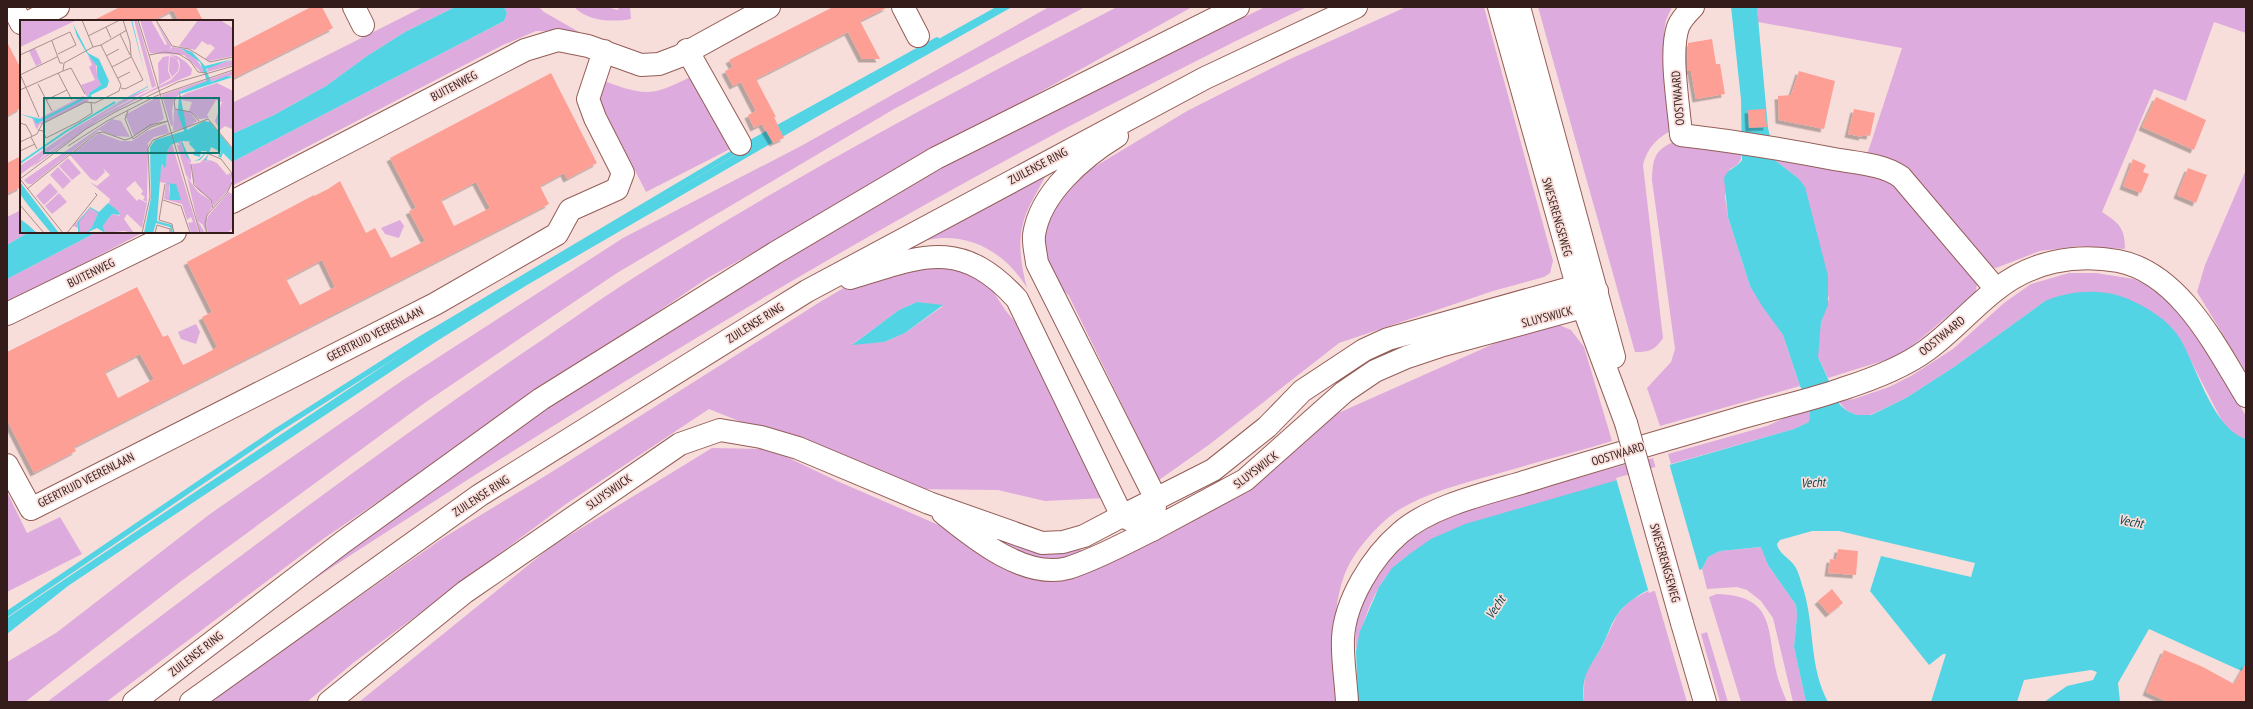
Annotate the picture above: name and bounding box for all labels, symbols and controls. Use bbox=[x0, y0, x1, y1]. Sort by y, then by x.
inset map bbox=[20, 20, 233, 233]
street label: BUITENWEG bbox=[428, 67, 480, 104]
street label: OOSTWAARD bbox=[1668, 70, 1687, 126]
street label: ZUILENSE RING bbox=[1006, 144, 1070, 187]
street label: SWESERENGSEWEG bbox=[1539, 176, 1576, 258]
street label: BUITENWEG bbox=[65, 255, 117, 290]
street label: ZUILENSE RING bbox=[723, 299, 786, 346]
street label: GEERTRUID VEERENLAAN bbox=[324, 303, 425, 364]
street label: SLUYSWIJCK bbox=[1520, 303, 1574, 331]
street label: OOSTWAARD bbox=[1916, 313, 1968, 359]
street label: OOSTWAARD bbox=[1589, 438, 1646, 469]
street label: SLUYSWIJCK bbox=[1230, 448, 1281, 491]
street label: GEERTRUID VEERENLAAN bbox=[35, 449, 136, 510]
street label: SLUYSWIJCK bbox=[583, 470, 634, 513]
street label: ZUILENSE RING bbox=[450, 472, 512, 519]
water label: Vecht bbox=[1800, 473, 1827, 492]
water label: Vecht bbox=[2117, 511, 2146, 532]
street label: SWESERENGSEWEG bbox=[1647, 522, 1684, 604]
water label: Vecht bbox=[1481, 591, 1510, 622]
street label: ZUILENSE RING bbox=[166, 628, 226, 679]

